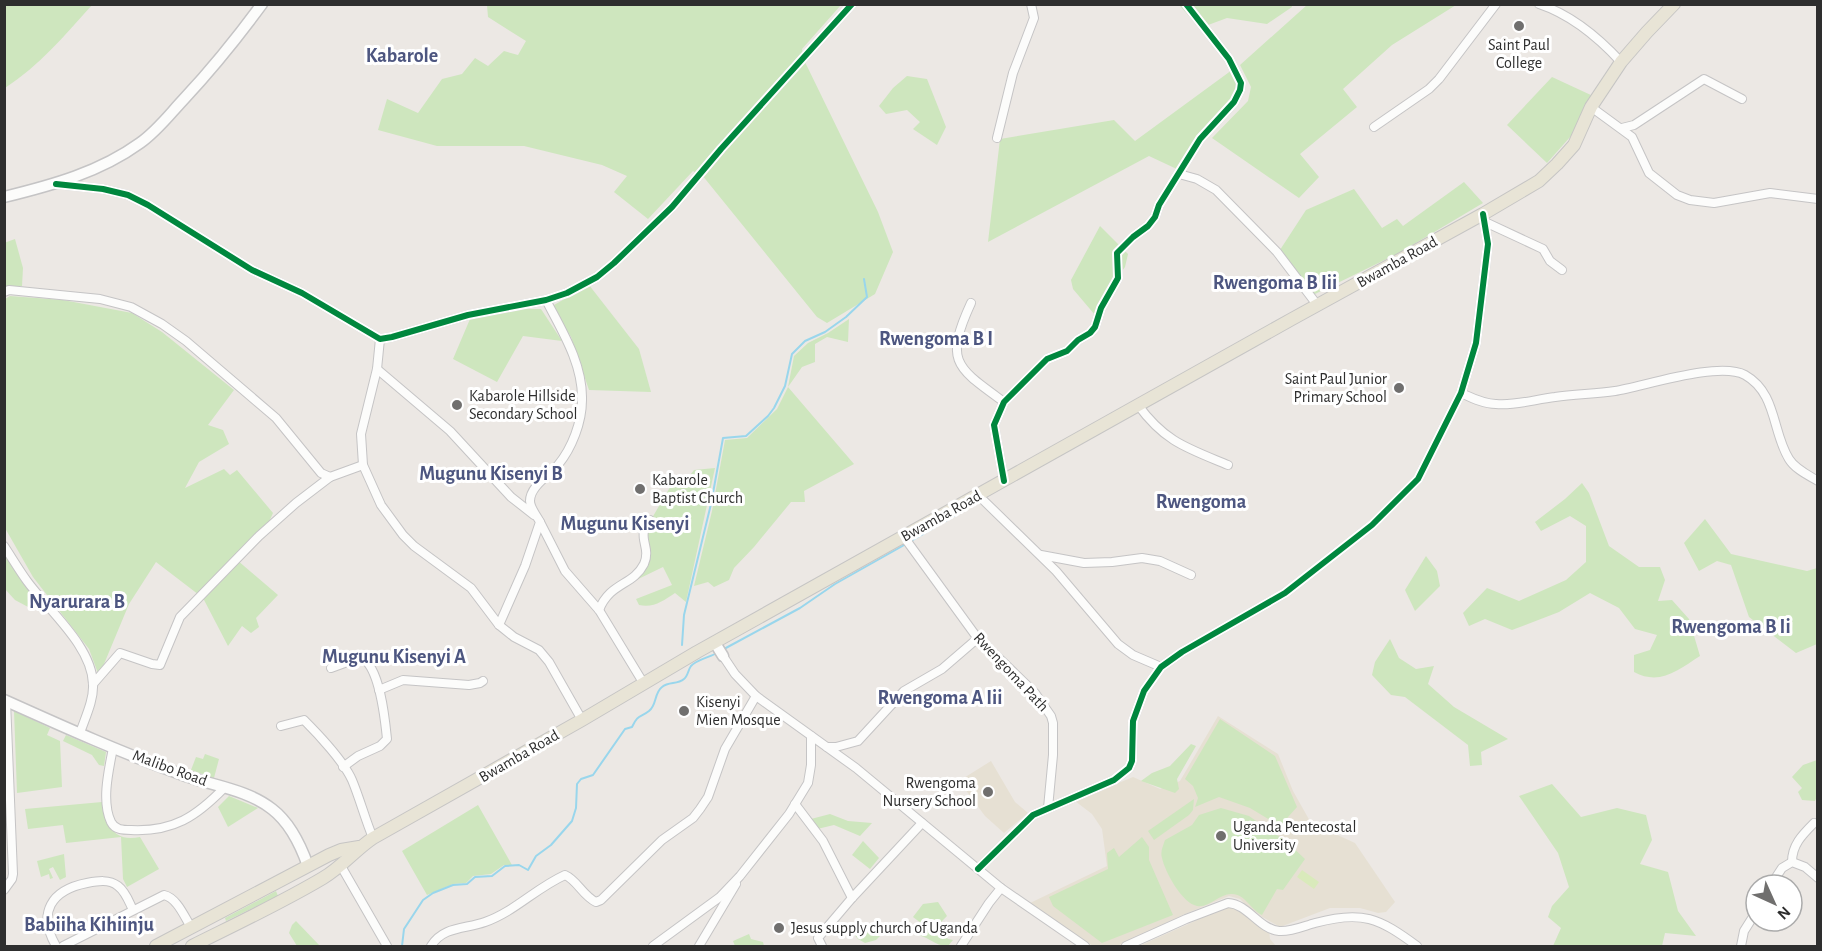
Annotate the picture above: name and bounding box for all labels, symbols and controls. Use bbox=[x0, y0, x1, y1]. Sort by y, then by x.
marker: Saint Paul College bbox=[1512, 19, 1526, 33]
place label: Saint Paul College bbox=[1488, 37, 1550, 71]
district label: Kabarole bbox=[366, 46, 438, 66]
street label: Bwamba Road bbox=[1354, 233, 1440, 291]
district label: Rwengoma B Iii bbox=[1213, 273, 1337, 293]
district label: Rwengoma B I bbox=[879, 329, 993, 349]
place label: Saint Paul Junior Primary School bbox=[1285, 371, 1388, 406]
marker: Saint Paul Junior Primary School bbox=[1392, 381, 1406, 395]
place label: Kabarole Hillside Secondary School bbox=[469, 388, 577, 423]
marker: Kabarole Hillside Secondary School bbox=[450, 398, 464, 412]
district label: Mugunu Kisenyi B bbox=[419, 464, 563, 484]
place label: Kabarole Baptist Church bbox=[652, 472, 743, 506]
marker: Kabarole Baptist Church bbox=[633, 482, 647, 496]
street label: Bwamba Road bbox=[898, 487, 984, 545]
district label: Rwengoma bbox=[1156, 492, 1247, 512]
district label: Mugunu Kisenyi bbox=[561, 514, 689, 534]
district label: Nyarurara B bbox=[29, 592, 125, 612]
district label: Rwengoma B Ii bbox=[1671, 617, 1791, 637]
street label: Rwengoma Path bbox=[970, 629, 1052, 715]
district label: Mugunu Kisenyi A bbox=[322, 647, 466, 667]
district label: Rwengoma A Iii bbox=[877, 688, 1003, 708]
place label: Kisenyi Mien Mosque bbox=[696, 694, 781, 728]
marker: Kisenyi Mien Mosque bbox=[677, 704, 691, 718]
street label: Bwamba Road bbox=[476, 727, 562, 785]
street label: Malibo Road bbox=[131, 747, 209, 789]
place label: Rwengoma Nursery School bbox=[883, 775, 976, 810]
marker: Rwengoma Nursery School bbox=[981, 785, 995, 799]
place label: Uganda Pentecostal University bbox=[1233, 819, 1356, 854]
marker: Uganda Pentecostal University bbox=[1214, 829, 1228, 843]
north arrow bbox=[1744, 873, 1804, 933]
text: N bbox=[1774, 903, 1793, 922]
district label: Babiiha Kihiinju bbox=[24, 915, 155, 935]
place label: Jesus supply church of Uganda bbox=[791, 920, 978, 937]
marker: Jesus supply church of Uganda bbox=[772, 921, 786, 935]

